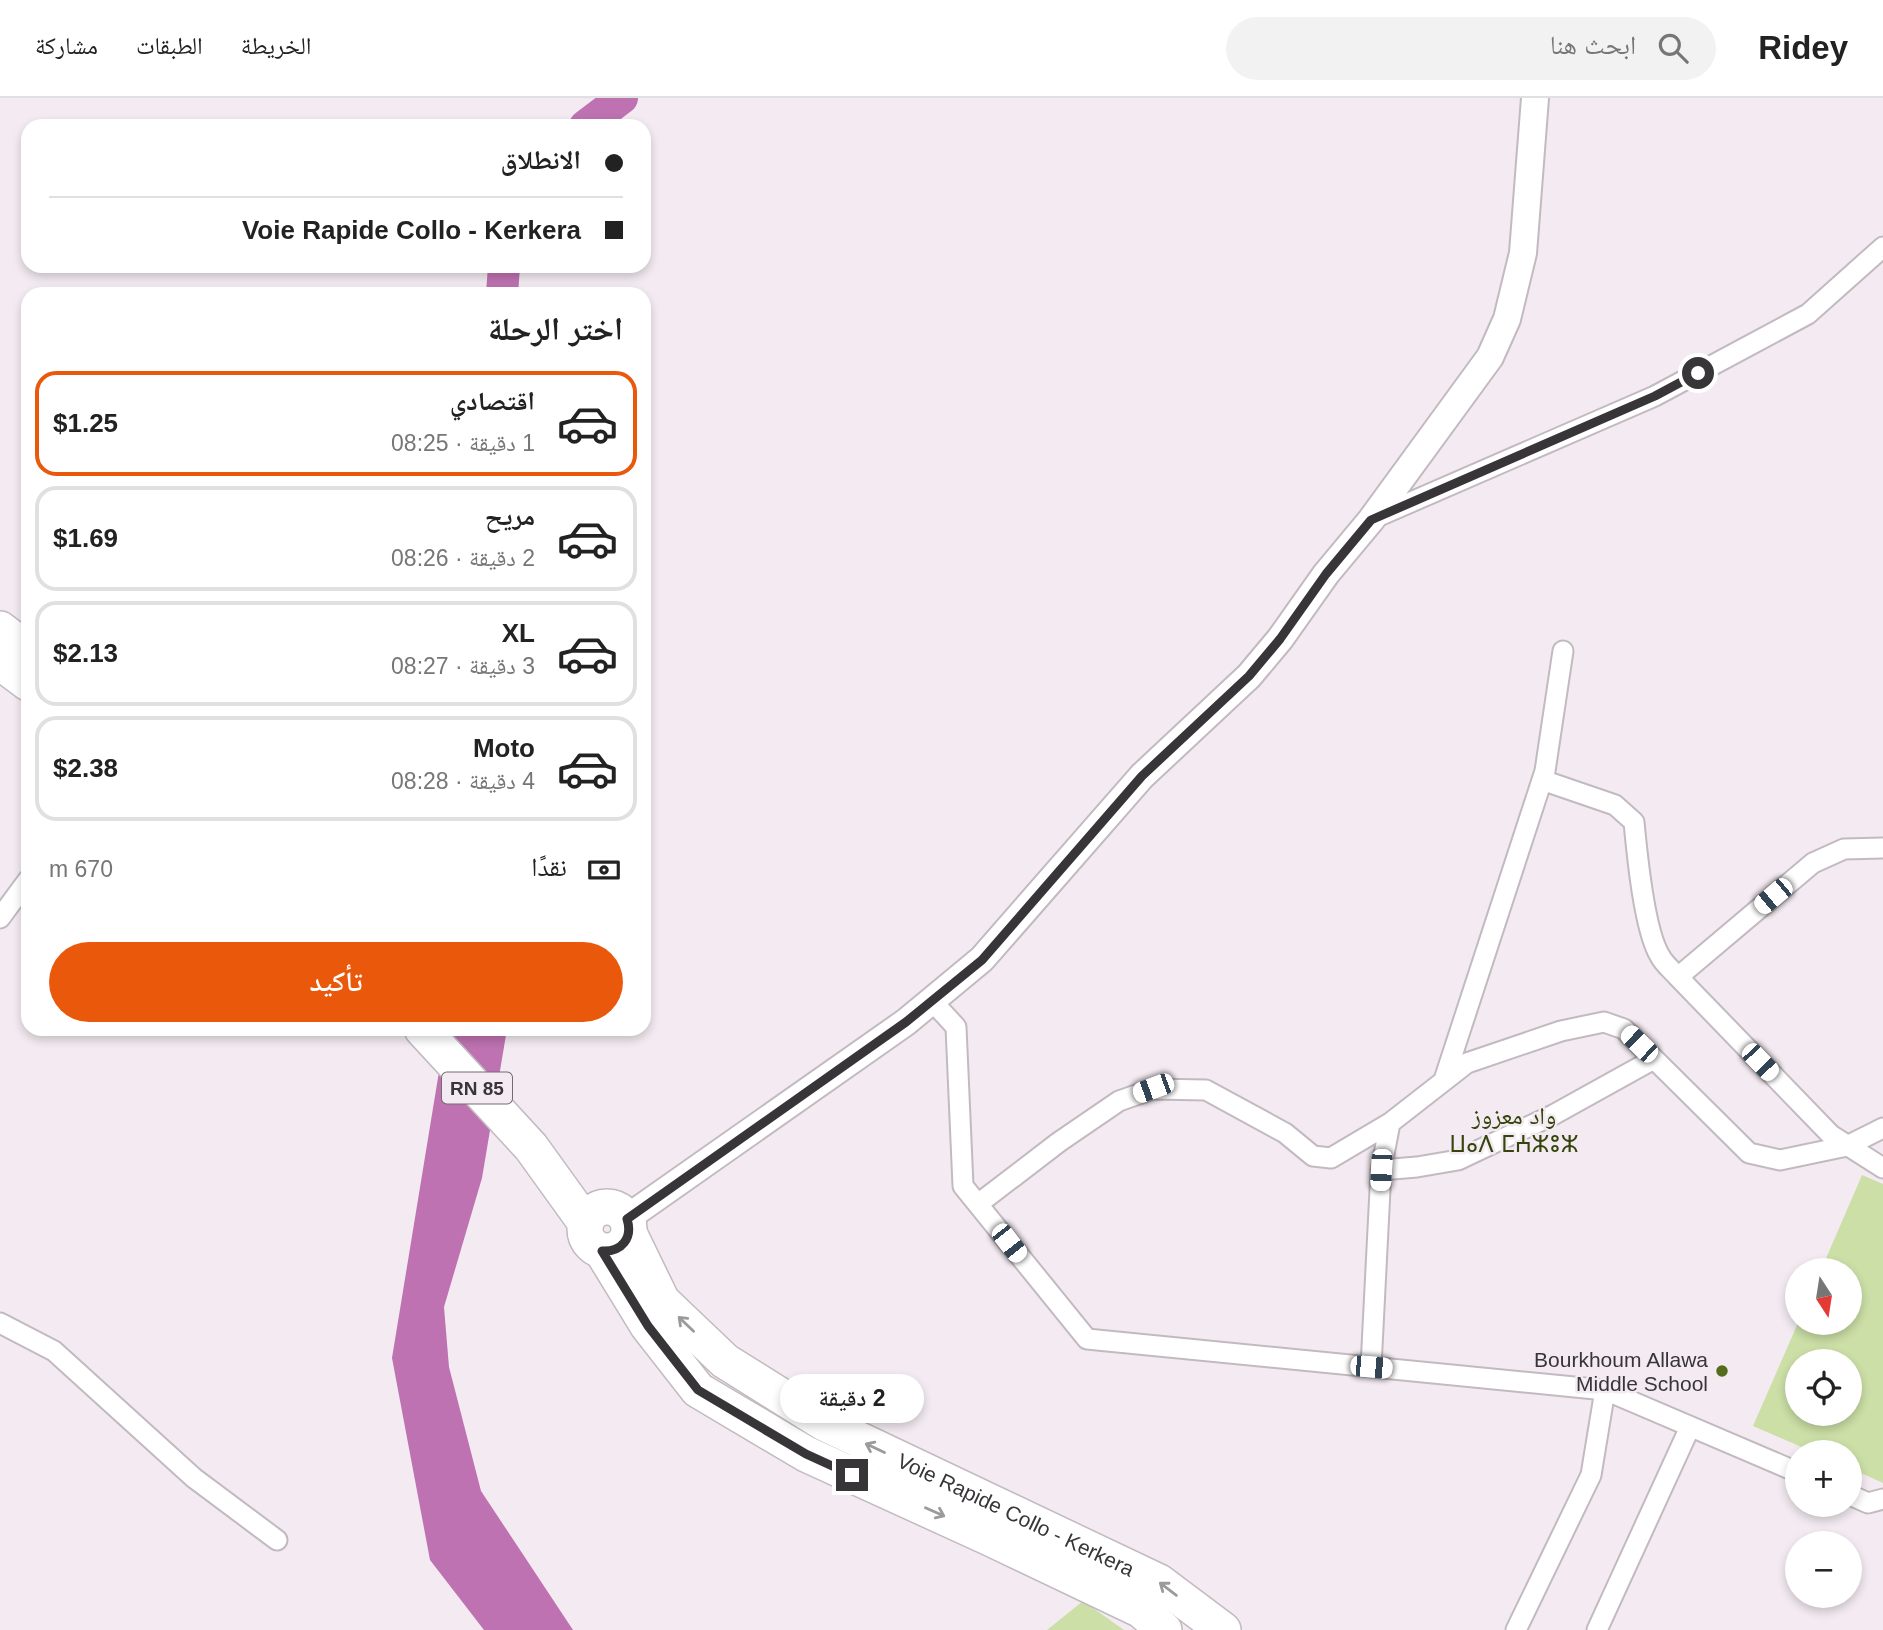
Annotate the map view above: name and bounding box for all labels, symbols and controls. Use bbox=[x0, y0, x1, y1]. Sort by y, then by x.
search box bbox=[1226, 17, 1716, 80]
icon: search bbox=[1654, 29, 1692, 67]
text: Ridey bbox=[1758, 29, 1848, 66]
text: ابحث هنا bbox=[1550, 30, 1636, 60]
text: مشاركة bbox=[35, 32, 98, 59]
text: الطبقات bbox=[136, 32, 203, 59]
text: الخريطة bbox=[241, 32, 311, 59]
text: الانطلاق bbox=[501, 145, 581, 175]
text: Voie Rapide Collo - Kerkera bbox=[242, 215, 581, 245]
text: اختر الرحلة bbox=[488, 311, 623, 347]
route start bbox=[1682, 357, 1714, 389]
text: اقتصادي bbox=[450, 386, 535, 416]
icon: car bbox=[556, 392, 619, 455]
text: $1.25 bbox=[53, 408, 118, 438]
text: 1 دقيقة · 08:25 bbox=[391, 430, 535, 456]
text: مريح bbox=[485, 501, 535, 531]
icon: car bbox=[556, 507, 619, 570]
text: $1.69 bbox=[53, 523, 118, 553]
text: 2 دقيقة · 08:26 bbox=[391, 545, 535, 571]
text: XL bbox=[502, 618, 535, 648]
icon: car bbox=[556, 622, 619, 685]
text: $2.13 bbox=[53, 638, 118, 668]
text: 3 دقيقة · 08:27 bbox=[391, 653, 535, 679]
text: Moto bbox=[473, 733, 535, 763]
icon: car bbox=[556, 737, 619, 800]
text: $2.38 bbox=[53, 753, 118, 783]
text: 4 دقيقة · 08:28 bbox=[391, 768, 535, 794]
icon: cash bbox=[585, 851, 623, 889]
text: نقدًا bbox=[531, 852, 567, 882]
text: 670 m bbox=[49, 856, 113, 882]
car bbox=[1751, 874, 1796, 918]
button: تأكيد bbox=[49, 942, 623, 1022]
car bbox=[1617, 1022, 1662, 1066]
car bbox=[1738, 1040, 1783, 1084]
car bbox=[1130, 1071, 1177, 1105]
road number: RN 85 bbox=[442, 1072, 512, 1104]
district label: واد معزوز ⵡⴰⴷ ⵎⵄⵣⵓⵣ bbox=[1449, 1102, 1579, 1157]
car bbox=[1370, 1148, 1393, 1192]
car bbox=[988, 1220, 1031, 1266]
north arrow bbox=[1785, 1258, 1862, 1335]
map controls bbox=[1785, 1258, 1862, 1608]
one-way arrow bbox=[678, 1315, 695, 1332]
place label: Bourkhoum Allawa Middle School bbox=[1534, 1348, 1708, 1395]
button: locate bbox=[1785, 1349, 1862, 1426]
car bbox=[1350, 1355, 1393, 1379]
marker: Bourkhoum Allawa Middle School bbox=[1714, 1363, 1730, 1379]
callout: 2 دقيقة bbox=[780, 1374, 924, 1422]
text: 2 دقيقة bbox=[819, 1385, 885, 1411]
one-way arrow bbox=[865, 1440, 886, 1454]
button: + bbox=[1785, 1440, 1862, 1517]
street label: Voie Rapide Collo - Kerkera bbox=[894, 1448, 1138, 1580]
route end bbox=[836, 1459, 868, 1491]
one-way arrow bbox=[924, 1506, 945, 1519]
button: − bbox=[1785, 1531, 1862, 1608]
one-way arrow bbox=[1159, 1582, 1178, 1597]

